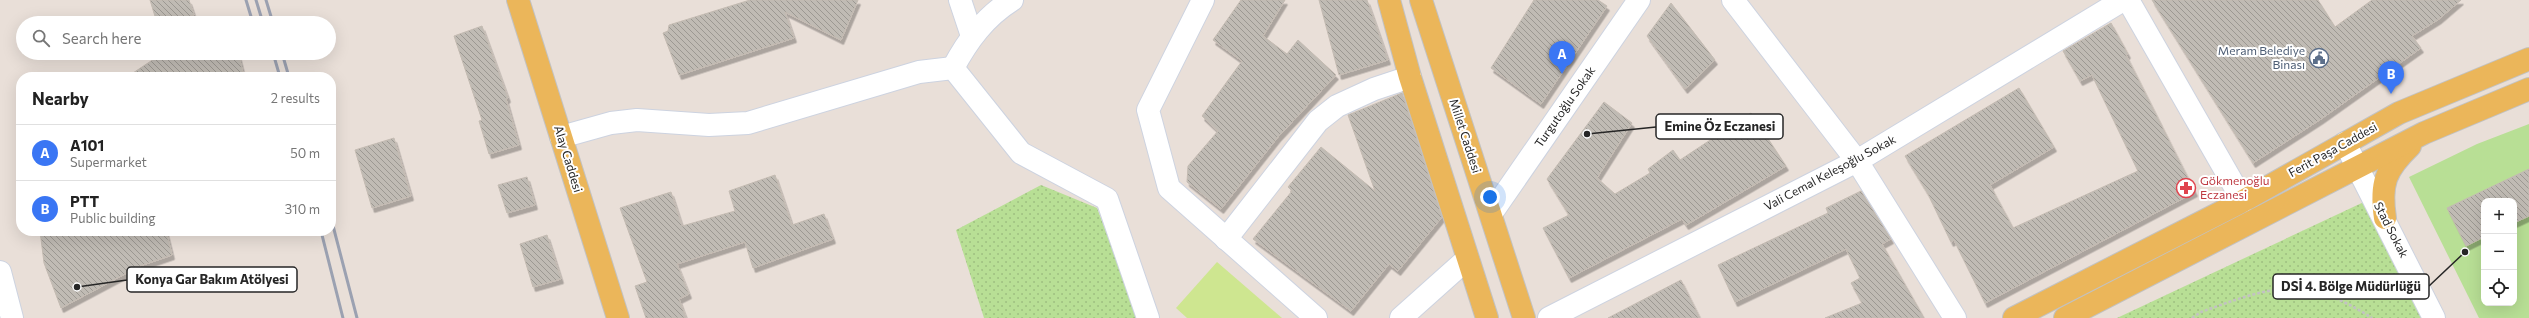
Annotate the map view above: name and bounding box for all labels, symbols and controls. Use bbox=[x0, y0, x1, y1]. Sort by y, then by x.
search box bbox=[16, 16, 336, 60]
icon: search bbox=[30, 27, 52, 49]
text: Search here bbox=[62, 29, 141, 47]
pin: A bbox=[1549, 41, 1575, 74]
place label: Meram Belediye Binası bbox=[2218, 43, 2305, 71]
public building icon: Meram Belediye Binası bbox=[2308, 47, 2330, 69]
pin: B bbox=[2378, 61, 2404, 94]
street label: Turgutoğlu Sokak bbox=[1531, 63, 1598, 150]
text: Nearby bbox=[32, 88, 89, 109]
text: 2 results bbox=[271, 90, 320, 106]
street label: Millet Caddesi bbox=[1447, 97, 1485, 175]
callout: Emine Öz Eczanesi bbox=[1656, 114, 1783, 139]
text: Emine Öz Eczanesi bbox=[1665, 118, 1775, 134]
street label: Ferit Paşa Caddesi bbox=[2286, 119, 2379, 179]
street label: Alay Caddesi bbox=[552, 124, 586, 194]
street label: Vali Cemal Keleşoğlu Sokak bbox=[1761, 131, 1898, 213]
text: A101 bbox=[70, 136, 104, 154]
text: A bbox=[40, 145, 50, 161]
text: 50 m bbox=[290, 145, 320, 161]
text: Supermarket bbox=[70, 154, 147, 170]
place label: Gökmenoğlu Eczanesi bbox=[2200, 173, 2270, 201]
pharmacy icon: Gökmenoğlu Eczanesi bbox=[2175, 177, 2197, 199]
your location bbox=[1480, 187, 1500, 207]
text: PTT bbox=[70, 192, 99, 210]
map controls bbox=[2481, 198, 2517, 306]
button: + bbox=[2481, 198, 2517, 234]
street label: Stad Sokak bbox=[2372, 199, 2412, 260]
text: B bbox=[41, 201, 49, 217]
text: 310 m bbox=[285, 201, 320, 217]
text: Public building bbox=[70, 210, 156, 226]
button: − bbox=[2481, 234, 2517, 270]
callout: Konya Gar Bakım Atölyesi bbox=[127, 267, 297, 292]
button: locate bbox=[2481, 270, 2517, 306]
text: Konya Gar Bakım Atölyesi bbox=[135, 271, 289, 287]
callout: DSİ 4. Bölge Müdürlüğü bbox=[2273, 274, 2429, 299]
text: DSİ 4. Bölge Müdürlüğü bbox=[2281, 278, 2421, 294]

